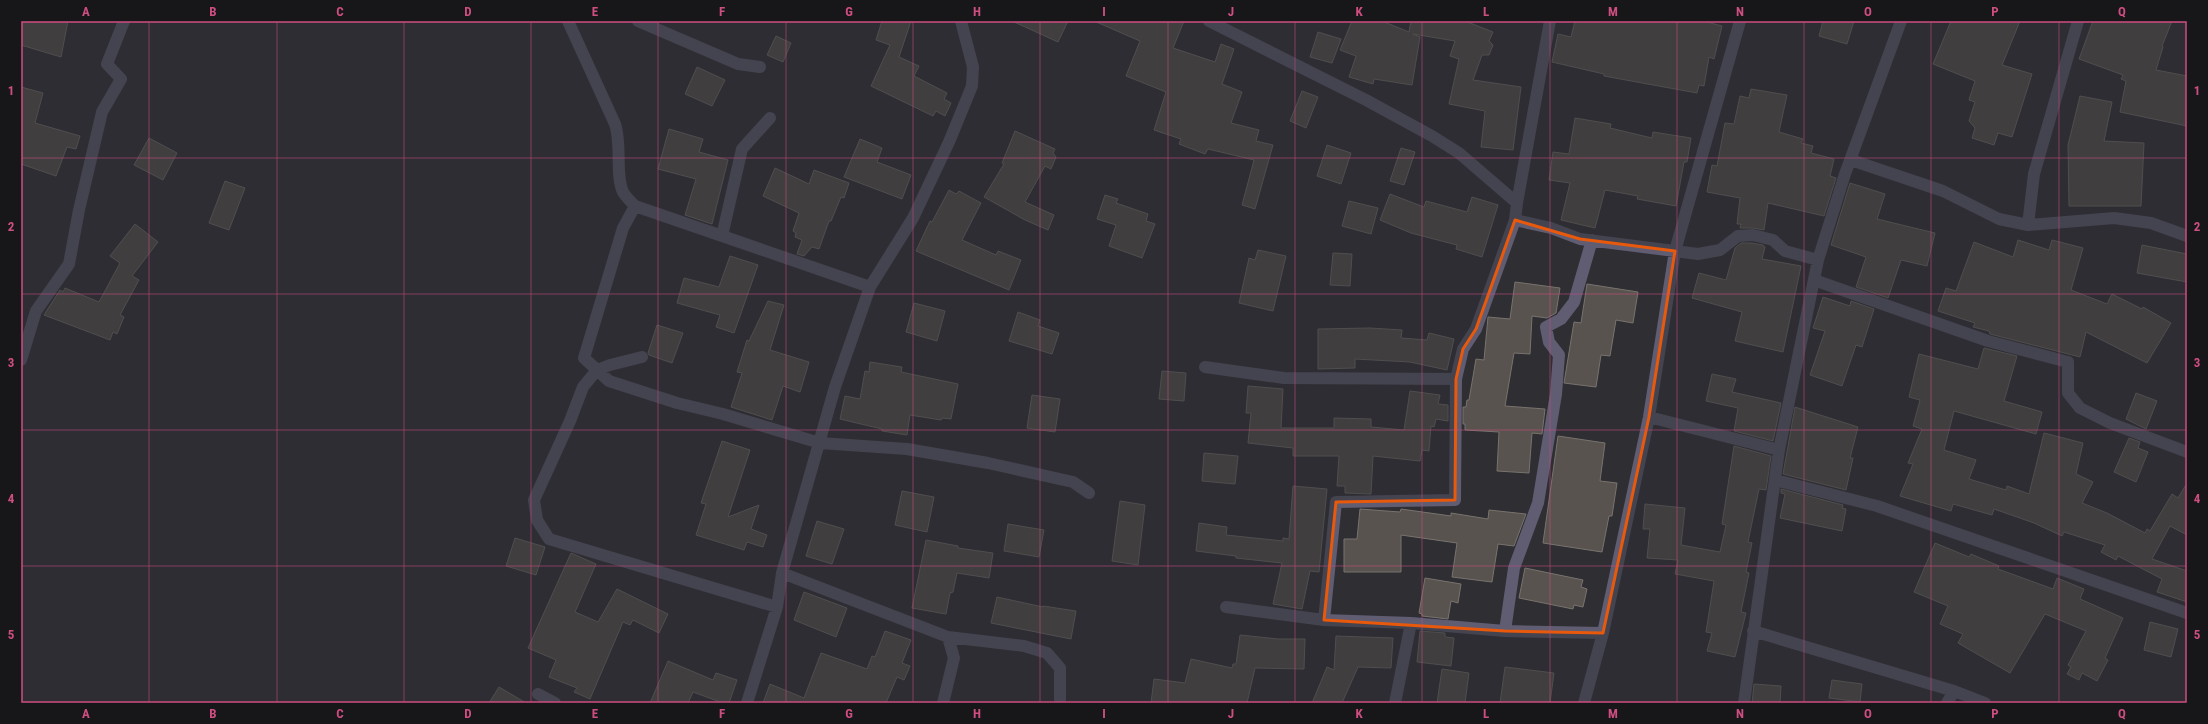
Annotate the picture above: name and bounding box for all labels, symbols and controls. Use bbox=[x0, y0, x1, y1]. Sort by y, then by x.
text: A bbox=[82, 4, 90, 19]
text: B bbox=[209, 4, 217, 19]
text: C bbox=[336, 4, 344, 19]
text: D bbox=[464, 4, 472, 19]
text: E bbox=[592, 4, 599, 19]
text: F bbox=[719, 4, 725, 19]
text: G bbox=[845, 4, 853, 19]
text: H bbox=[973, 4, 981, 19]
text: I bbox=[1102, 4, 1106, 19]
text: J bbox=[1228, 4, 1234, 19]
text: K bbox=[1355, 4, 1363, 19]
text: L bbox=[1483, 4, 1489, 19]
text: M bbox=[1608, 4, 1618, 19]
text: N bbox=[1736, 4, 1744, 19]
text: O bbox=[1864, 4, 1872, 19]
text: P bbox=[1991, 4, 1999, 19]
text: Q bbox=[2118, 4, 2126, 19]
text: 1 bbox=[8, 83, 14, 98]
text: 1 bbox=[2194, 83, 2200, 98]
text: 2 bbox=[8, 219, 15, 234]
text: 2 bbox=[2194, 219, 2201, 234]
text: 3 bbox=[8, 355, 14, 370]
text: 3 bbox=[2194, 355, 2200, 370]
text: 4 bbox=[8, 491, 15, 506]
text: 4 bbox=[2194, 491, 2201, 506]
text: 5 bbox=[8, 627, 15, 642]
text: 5 bbox=[2194, 627, 2201, 642]
text: A bbox=[82, 706, 90, 721]
text: B bbox=[209, 706, 217, 721]
text: C bbox=[336, 706, 344, 721]
text: D bbox=[464, 706, 472, 721]
text: E bbox=[592, 706, 599, 721]
text: F bbox=[719, 706, 725, 721]
text: G bbox=[845, 706, 853, 721]
text: H bbox=[973, 706, 981, 721]
text: I bbox=[1102, 706, 1106, 721]
text: J bbox=[1228, 706, 1234, 721]
text: K bbox=[1355, 706, 1363, 721]
text: L bbox=[1483, 706, 1489, 721]
text: M bbox=[1608, 706, 1618, 721]
text: N bbox=[1736, 706, 1744, 721]
text: O bbox=[1864, 706, 1872, 721]
text: P bbox=[1991, 706, 1999, 721]
text: Q bbox=[2118, 706, 2126, 721]

